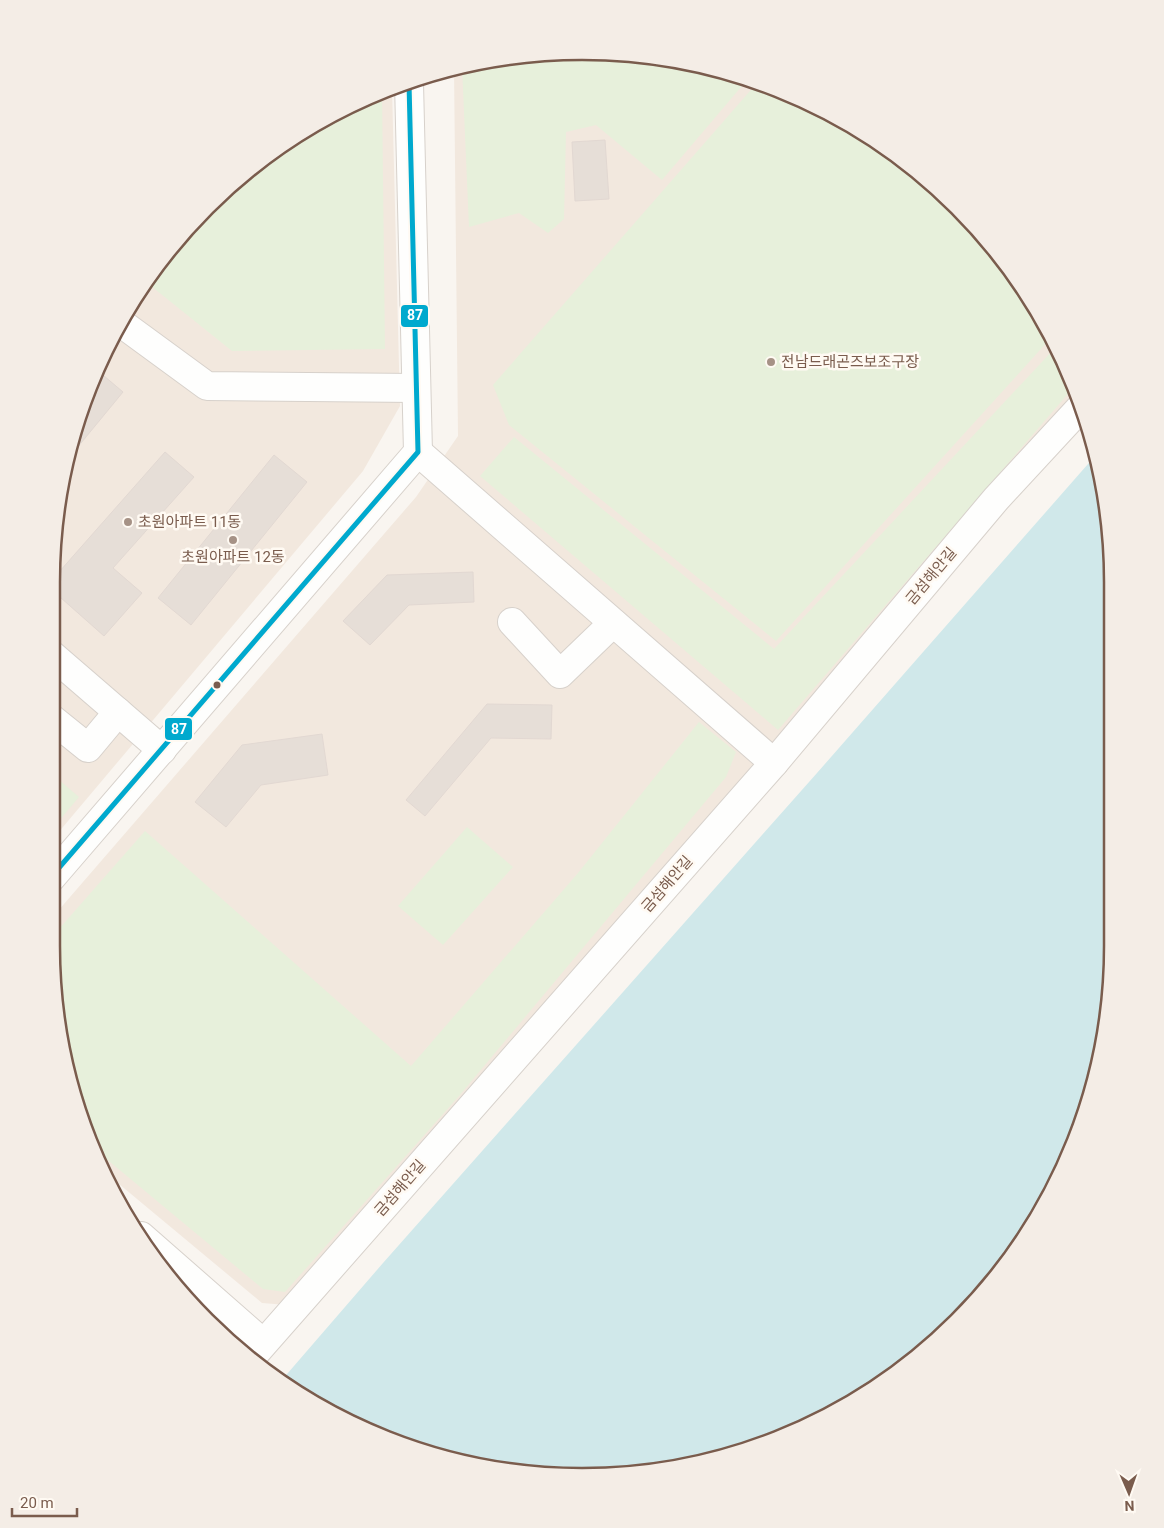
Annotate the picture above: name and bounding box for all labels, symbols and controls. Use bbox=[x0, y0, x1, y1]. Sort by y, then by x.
line badge: 87 bbox=[400, 304, 429, 328]
text: 87 bbox=[407, 307, 423, 323]
place label: 전남드래곤즈보조구장 bbox=[781, 353, 919, 371]
marker: 전남드래곤즈보조구장 bbox=[765, 356, 777, 368]
place label: 초원아파트 11동 bbox=[138, 513, 241, 531]
marker: 초원아파트 11동 bbox=[122, 516, 134, 528]
marker: 초원아파트 12동 bbox=[227, 534, 239, 546]
street label: 금섬해안길 bbox=[902, 544, 960, 608]
place label: 초원아파트 12동 bbox=[181, 548, 285, 566]
unlabelled marker bbox=[212, 680, 222, 690]
line badge: 87 bbox=[164, 717, 193, 741]
text: 87 bbox=[171, 721, 187, 737]
street label: 금섬해안길 bbox=[638, 852, 696, 916]
street label: 금섬해안길 bbox=[371, 1156, 429, 1220]
north arrow bbox=[1104, 1468, 1154, 1518]
scale bar bbox=[12, 1486, 78, 1518]
text: 20 m bbox=[20, 1494, 54, 1512]
text: N bbox=[1124, 1498, 1135, 1514]

